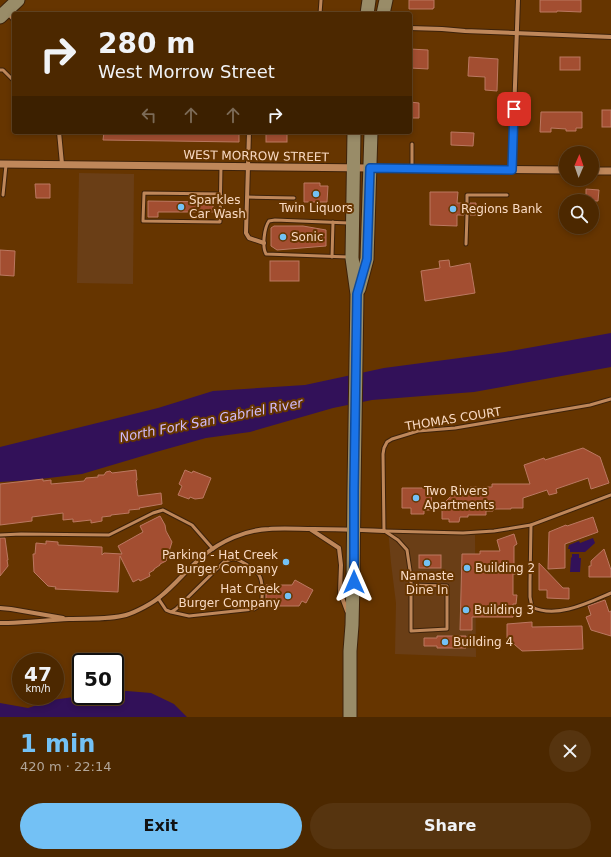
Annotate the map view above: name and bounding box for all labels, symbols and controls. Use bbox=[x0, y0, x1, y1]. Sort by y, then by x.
text: 280 m bbox=[98, 27, 195, 60]
icon: right bbox=[32, 28, 84, 80]
text: West Morrow Street bbox=[98, 61, 275, 82]
pin bbox=[497, 92, 531, 126]
icon: arrive bbox=[503, 98, 525, 120]
icon: left bbox=[138, 104, 160, 126]
icon: ahead bbox=[180, 104, 202, 126]
icon: ahead bbox=[222, 104, 244, 126]
icon: right bbox=[264, 104, 286, 126]
north arrow bbox=[559, 146, 599, 186]
map controls bbox=[559, 146, 599, 234]
street label: WEST MORROW STREET bbox=[183, 148, 330, 164]
marker: Twin Liquors bbox=[311, 189, 321, 199]
place label: Sparkles Car Wash bbox=[189, 193, 246, 221]
button: search bbox=[559, 194, 599, 234]
place label: Twin Liquors bbox=[278, 201, 353, 215]
marker: Sparkles Car Wash bbox=[176, 202, 186, 212]
place label: Regions Bank bbox=[461, 202, 542, 216]
marker: Regions Bank bbox=[448, 204, 458, 214]
place label: Sonic bbox=[291, 230, 324, 244]
marker: Sonic bbox=[278, 232, 288, 242]
water label: North Fork San Gabriel River bbox=[118, 395, 305, 445]
street label: THOMAS COURT bbox=[403, 404, 503, 434]
place label: Two Rivers Apartments bbox=[423, 484, 494, 512]
marker: Two Rivers Apartments bbox=[411, 493, 421, 503]
place label: Parking - Hat Creek Burger Company bbox=[162, 548, 278, 576]
marker: Parking - Hat Creek Burger Company bbox=[281, 557, 291, 567]
marker: Namaste Dine In bbox=[422, 558, 432, 568]
position arrow bbox=[333, 561, 375, 603]
place label: Building 2 bbox=[475, 561, 535, 575]
marker: Building 2 bbox=[462, 563, 472, 573]
place label: Namaste Dine In bbox=[400, 569, 454, 597]
place label: Hat Creek Burger Company bbox=[179, 582, 280, 610]
marker: Hat Creek Burger Company bbox=[283, 591, 293, 601]
place label: Building 3 bbox=[474, 603, 534, 617]
marker: Building 3 bbox=[461, 605, 471, 615]
place label: Building 4 bbox=[453, 635, 513, 649]
marker: Building 4 bbox=[440, 637, 450, 647]
speed limit sign: 50 bbox=[72, 653, 124, 705]
text: 47 bbox=[24, 662, 52, 686]
text: km/h bbox=[25, 683, 51, 694]
text: 1 min bbox=[20, 730, 95, 758]
button: close bbox=[549, 730, 591, 772]
text: 420 m · 22:14 bbox=[20, 759, 111, 774]
button: Exit bbox=[20, 803, 302, 849]
button: Share bbox=[310, 803, 591, 849]

